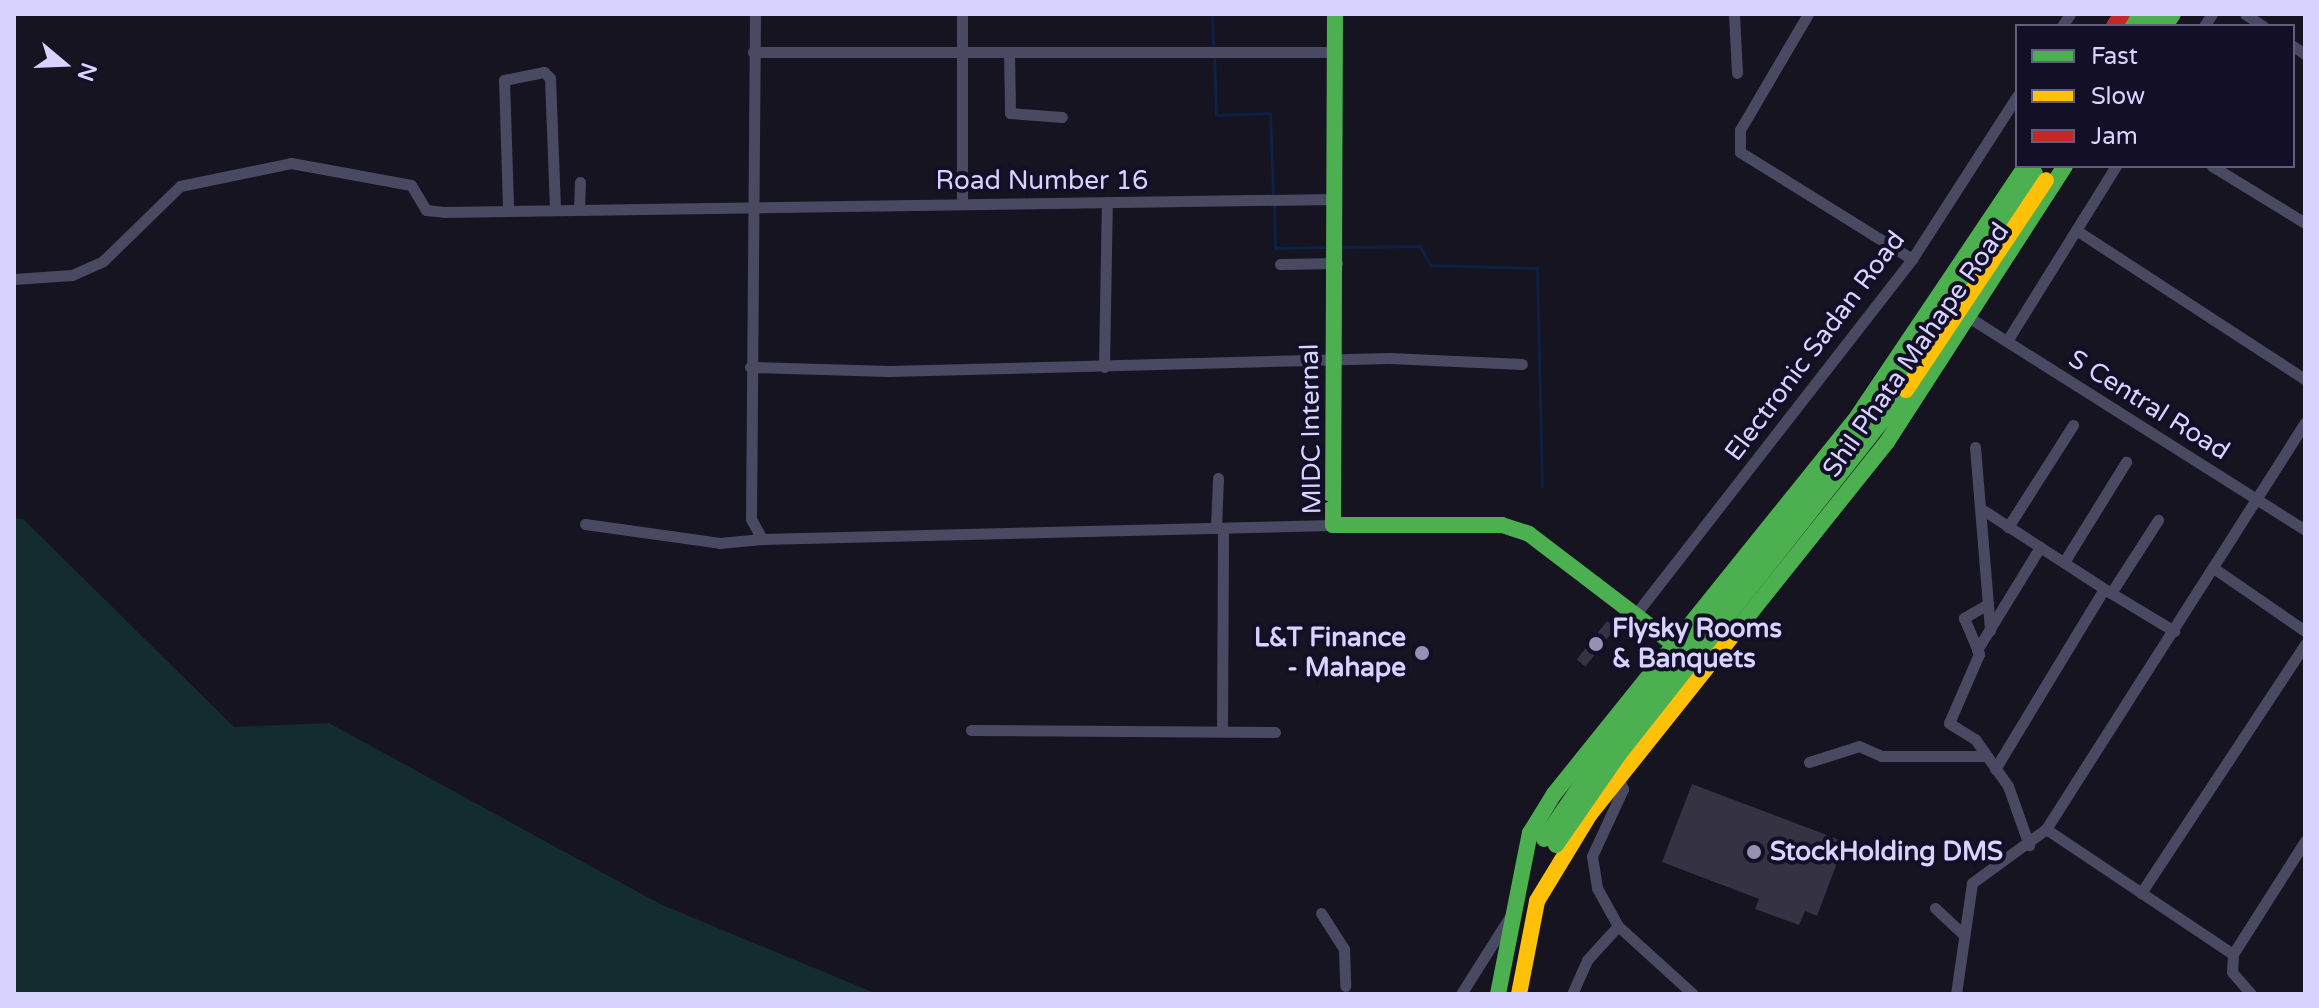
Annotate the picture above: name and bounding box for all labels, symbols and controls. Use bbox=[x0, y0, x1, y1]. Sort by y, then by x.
north arrow bbox=[24, 24, 104, 104]
legend bbox=[2015, 24, 2295, 168]
text: Fast bbox=[2091, 42, 2138, 71]
text: N bbox=[72, 59, 102, 84]
text: Slow bbox=[2091, 82, 2145, 111]
text: Jam bbox=[2091, 122, 2138, 151]
street label: Road Number 16 bbox=[936, 165, 1148, 197]
street label: Shil Phata Mahape Road bbox=[1816, 217, 2016, 483]
street label: Electronic Sadan Road bbox=[1718, 225, 1912, 467]
street label: MIDC Internal bbox=[1294, 343, 1328, 515]
street label: S Central Road bbox=[2063, 343, 2235, 467]
place label: Flysky Rooms & Banquets bbox=[1612, 613, 1782, 674]
place label: L&T Finance - Mahape bbox=[1254, 622, 1406, 684]
marker: Flysky Rooms & Banquets bbox=[1587, 635, 1605, 653]
marker: L&T Finance - Mahape bbox=[1413, 644, 1431, 662]
place label: StockHolding DMS bbox=[1770, 836, 2003, 868]
marker: StockHolding DMS bbox=[1745, 843, 1763, 861]

